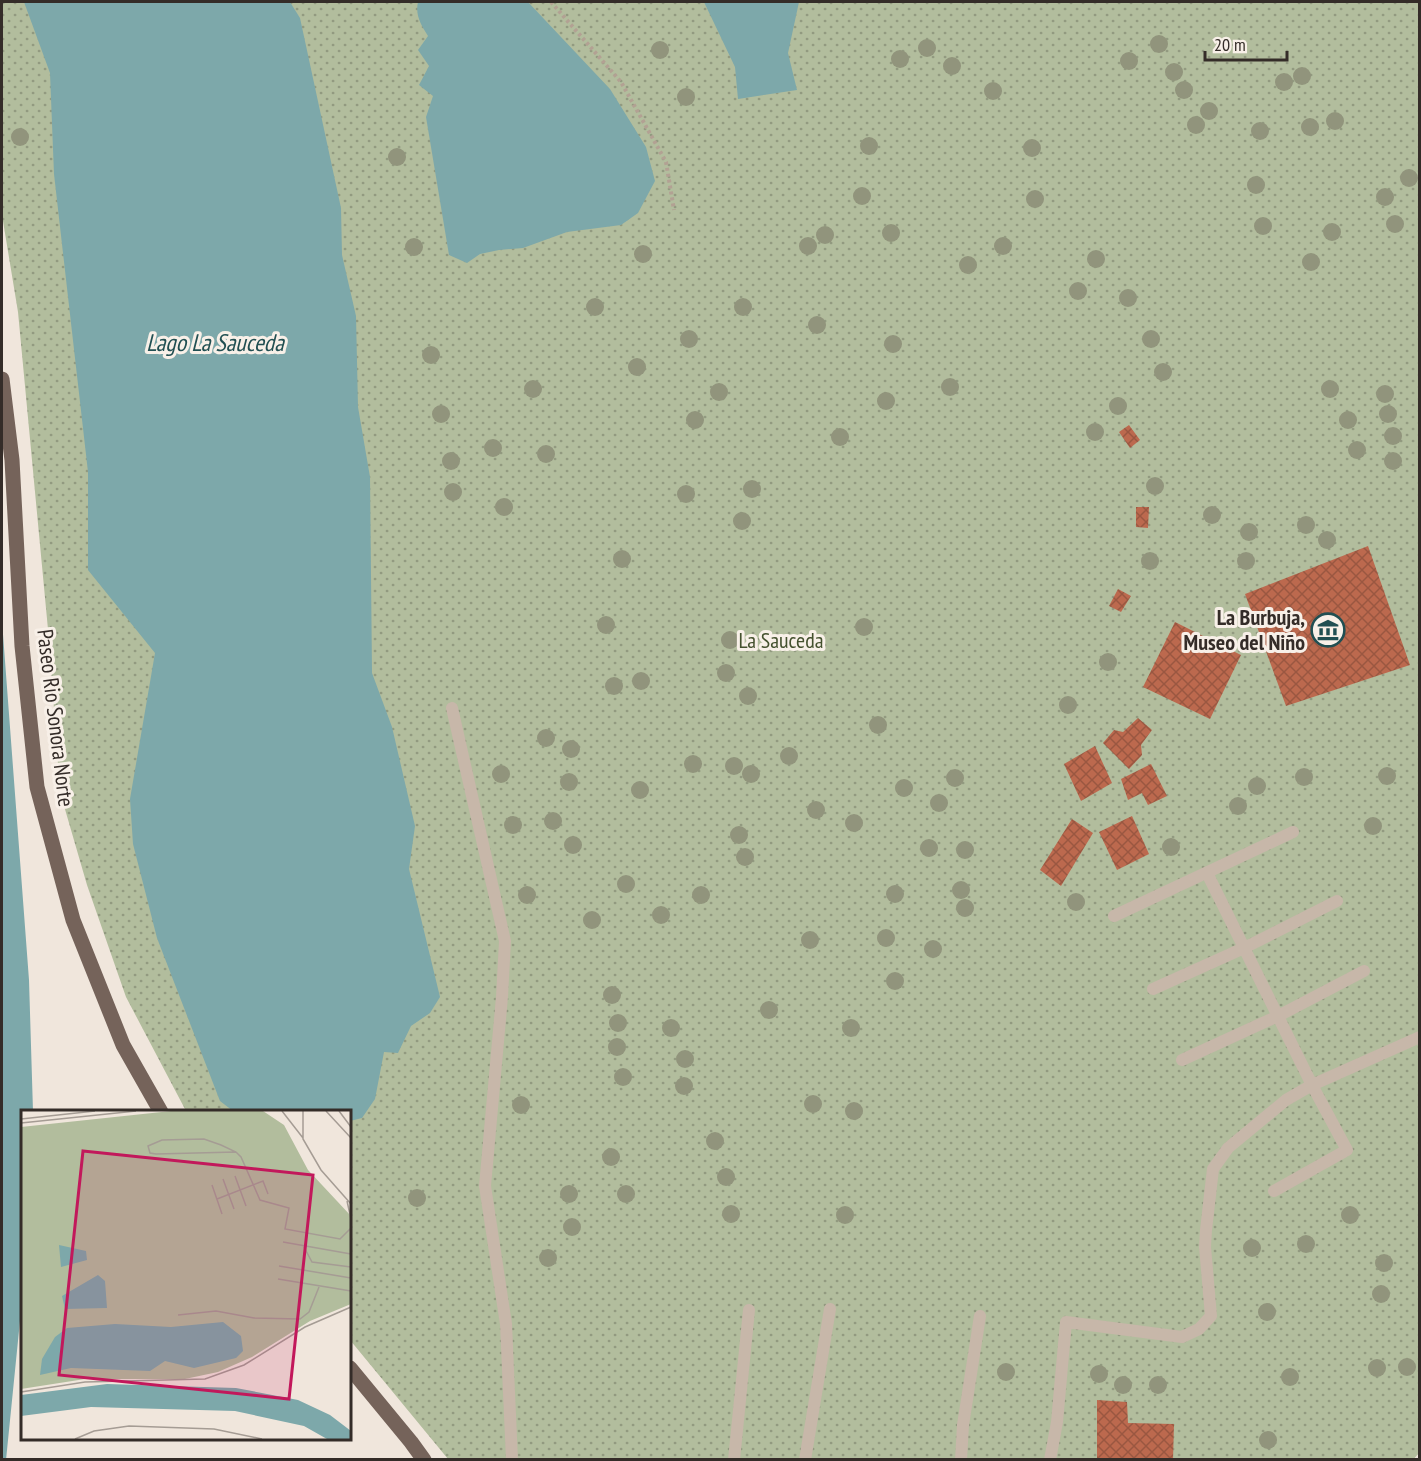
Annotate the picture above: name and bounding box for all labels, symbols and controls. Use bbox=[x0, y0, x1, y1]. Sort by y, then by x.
scale bar bbox=[1205, 24, 1288, 62]
text: 20 m bbox=[1214, 33, 1246, 56]
water label: Lago La Sauceda bbox=[146, 327, 285, 358]
place label: La Burbuja, Museo del Niño bbox=[1184, 603, 1305, 656]
museum icon: La Burbuja, Museo del Niño bbox=[1310, 612, 1346, 648]
park label: La Sauceda bbox=[739, 626, 823, 654]
street label: Paseo Rio Sonora Norte bbox=[31, 628, 81, 808]
inset map bbox=[21, 1110, 351, 1440]

